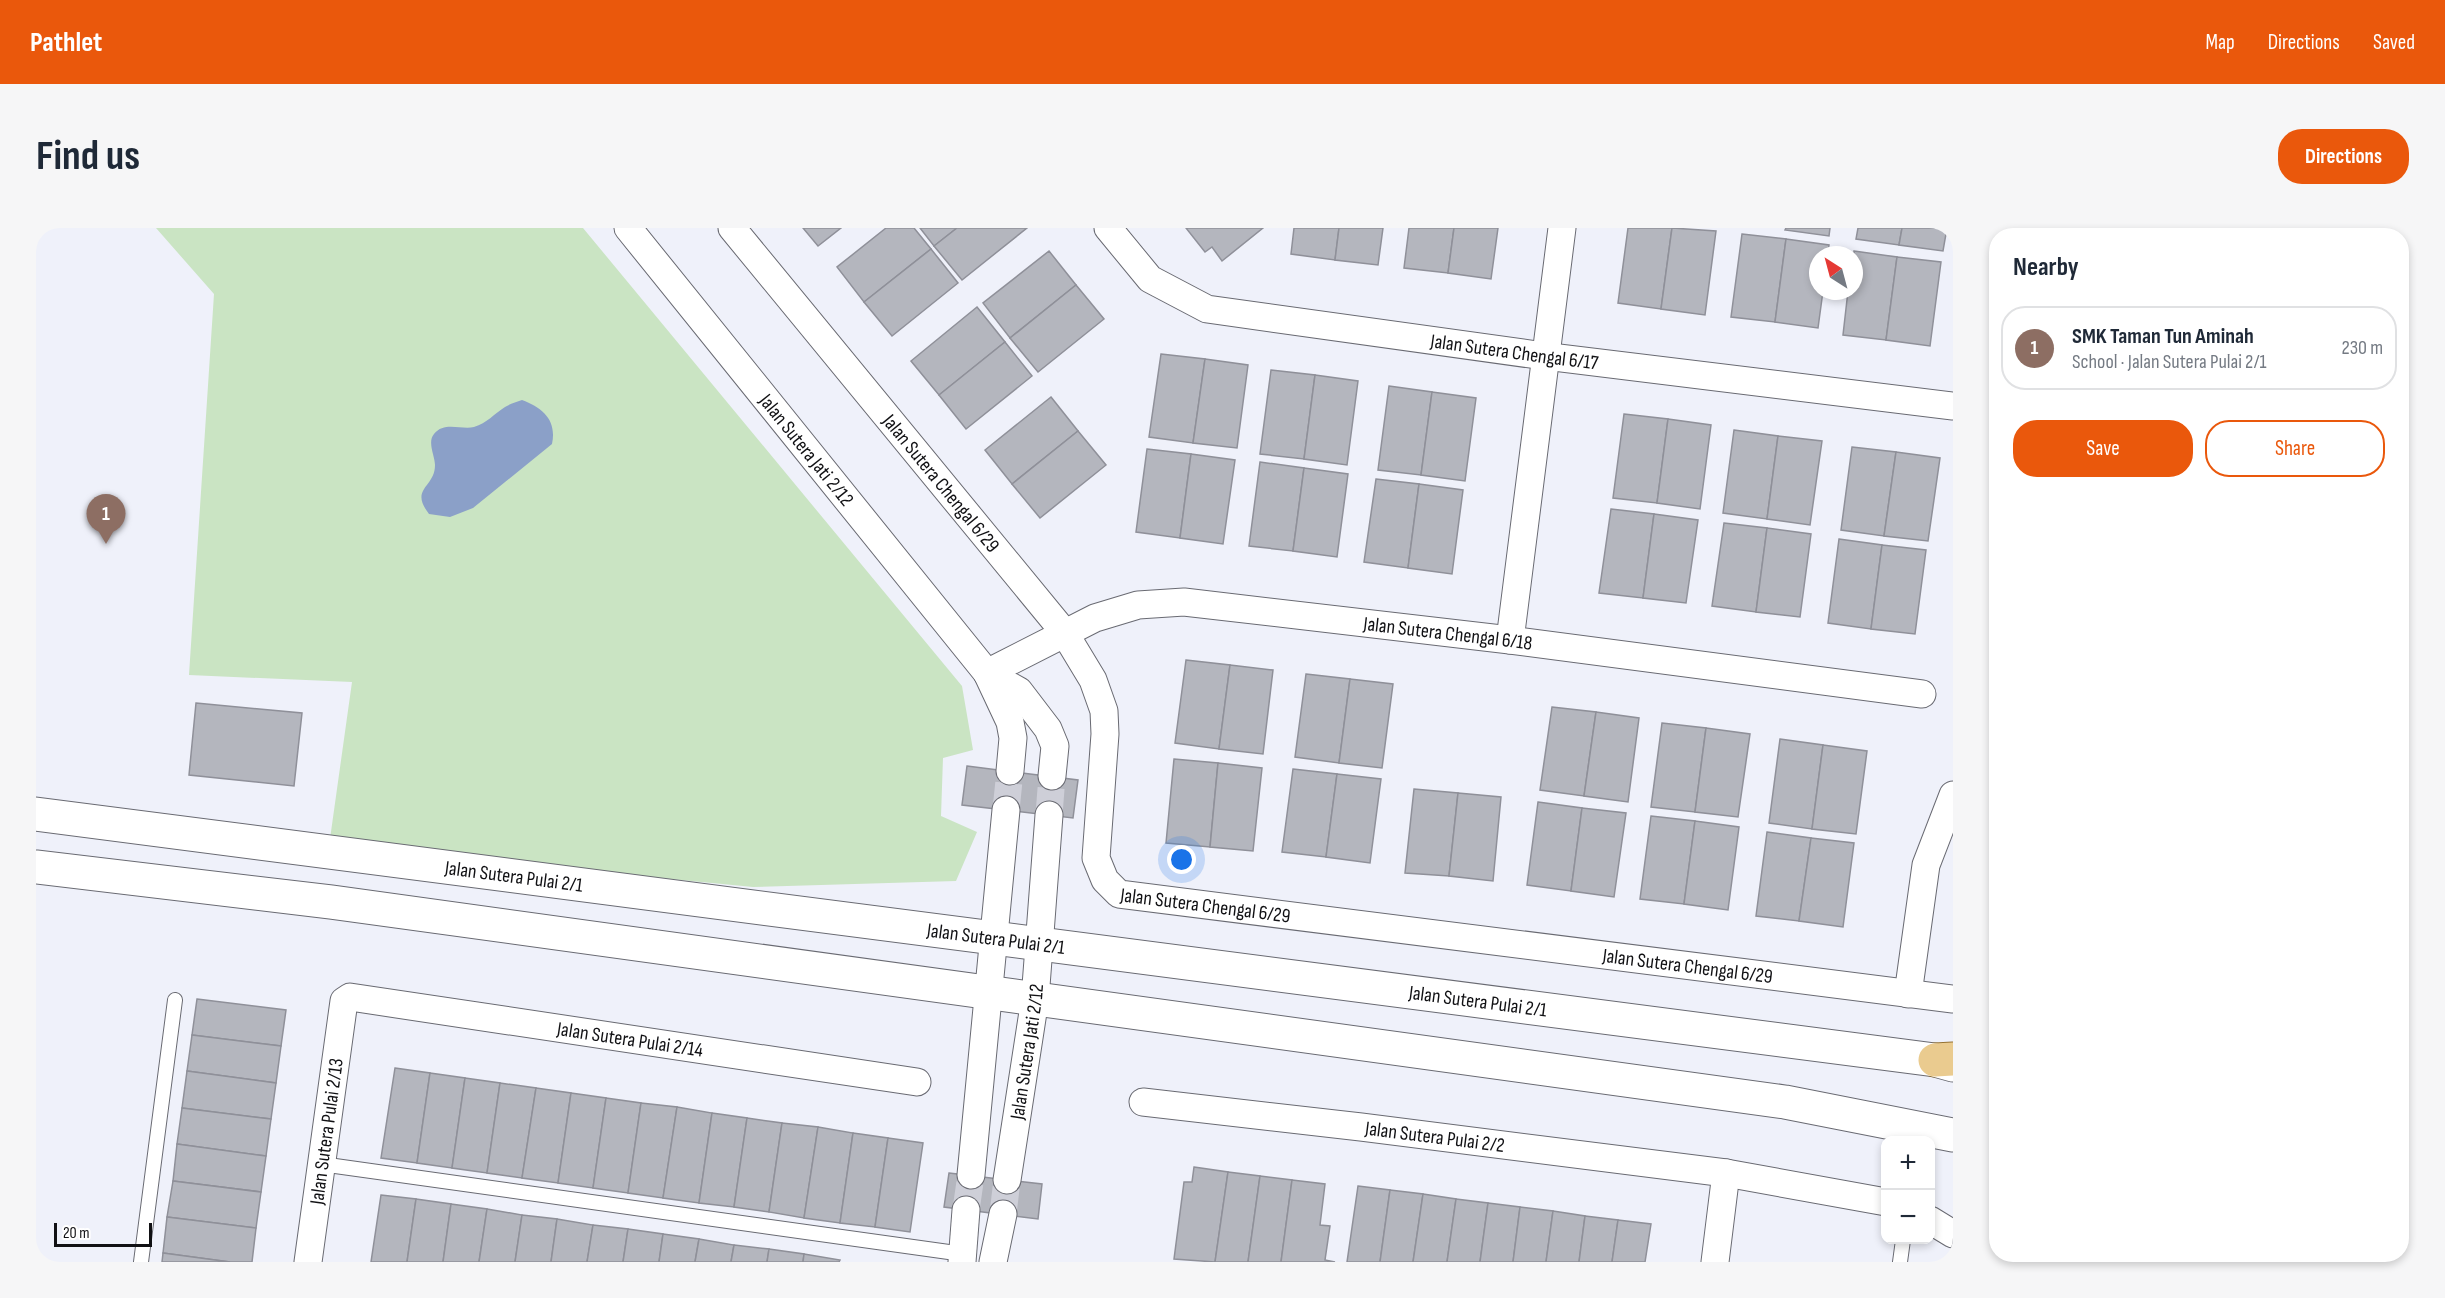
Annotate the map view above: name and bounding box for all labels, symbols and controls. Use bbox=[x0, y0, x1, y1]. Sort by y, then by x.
text: Pathlet bbox=[30, 26, 102, 59]
text: Map bbox=[2205, 30, 2235, 55]
text: Directions bbox=[2268, 30, 2340, 55]
text: Saved bbox=[2373, 30, 2415, 55]
button: Directions bbox=[2278, 129, 2409, 184]
text: Find us bbox=[36, 131, 140, 182]
north arrow bbox=[1809, 246, 1863, 300]
text: Nearby bbox=[2013, 252, 2079, 283]
text: SMK Taman Tun Aminah bbox=[2072, 323, 2254, 350]
street label: Jalan Sutera Chengal 6/17 bbox=[1428, 329, 1600, 376]
text: 1 bbox=[2031, 336, 2038, 360]
text: 230 m bbox=[2341, 336, 2383, 360]
text: School · Jalan Sutera Pulai 2/1 bbox=[2072, 350, 2267, 374]
street label: Jalan Sutera Jati 2/12 bbox=[753, 389, 859, 511]
street label: Jalan Sutera Chengal 6/29 bbox=[876, 409, 1004, 557]
button: Save bbox=[2013, 420, 2193, 477]
button: Share bbox=[2205, 420, 2385, 477]
pin: 1 bbox=[86, 494, 126, 544]
street label: Jalan Sutera Chengal 6/18 bbox=[1361, 612, 1534, 656]
your location bbox=[1167, 845, 1196, 874]
street label: Jalan Sutera Pulai 2/1 bbox=[442, 856, 584, 898]
street label: Jalan Sutera Chengal 6/29 bbox=[1118, 883, 1292, 928]
street label: Jalan Sutera Pulai 2/1 bbox=[924, 918, 1066, 960]
street label: Jalan Sutera Chengal 6/29 bbox=[1600, 944, 1774, 989]
street label: Jalan Sutera Pulai 2/1 bbox=[1406, 981, 1548, 1023]
street label: Jalan Sutera Jati 2/12 bbox=[1005, 983, 1049, 1122]
street label: Jalan Sutera Pulai 2/14 bbox=[554, 1017, 705, 1063]
street label: Jalan Sutera Pulai 2/13 bbox=[305, 1057, 349, 1207]
street label: Jalan Sutera Pulai 2/2 bbox=[1363, 1117, 1506, 1158]
map controls bbox=[1881, 1136, 1935, 1244]
button: + bbox=[1881, 1136, 1935, 1190]
button: − bbox=[1881, 1190, 1935, 1244]
scale bar bbox=[54, 1220, 152, 1248]
text: 20 m bbox=[63, 1224, 90, 1243]

